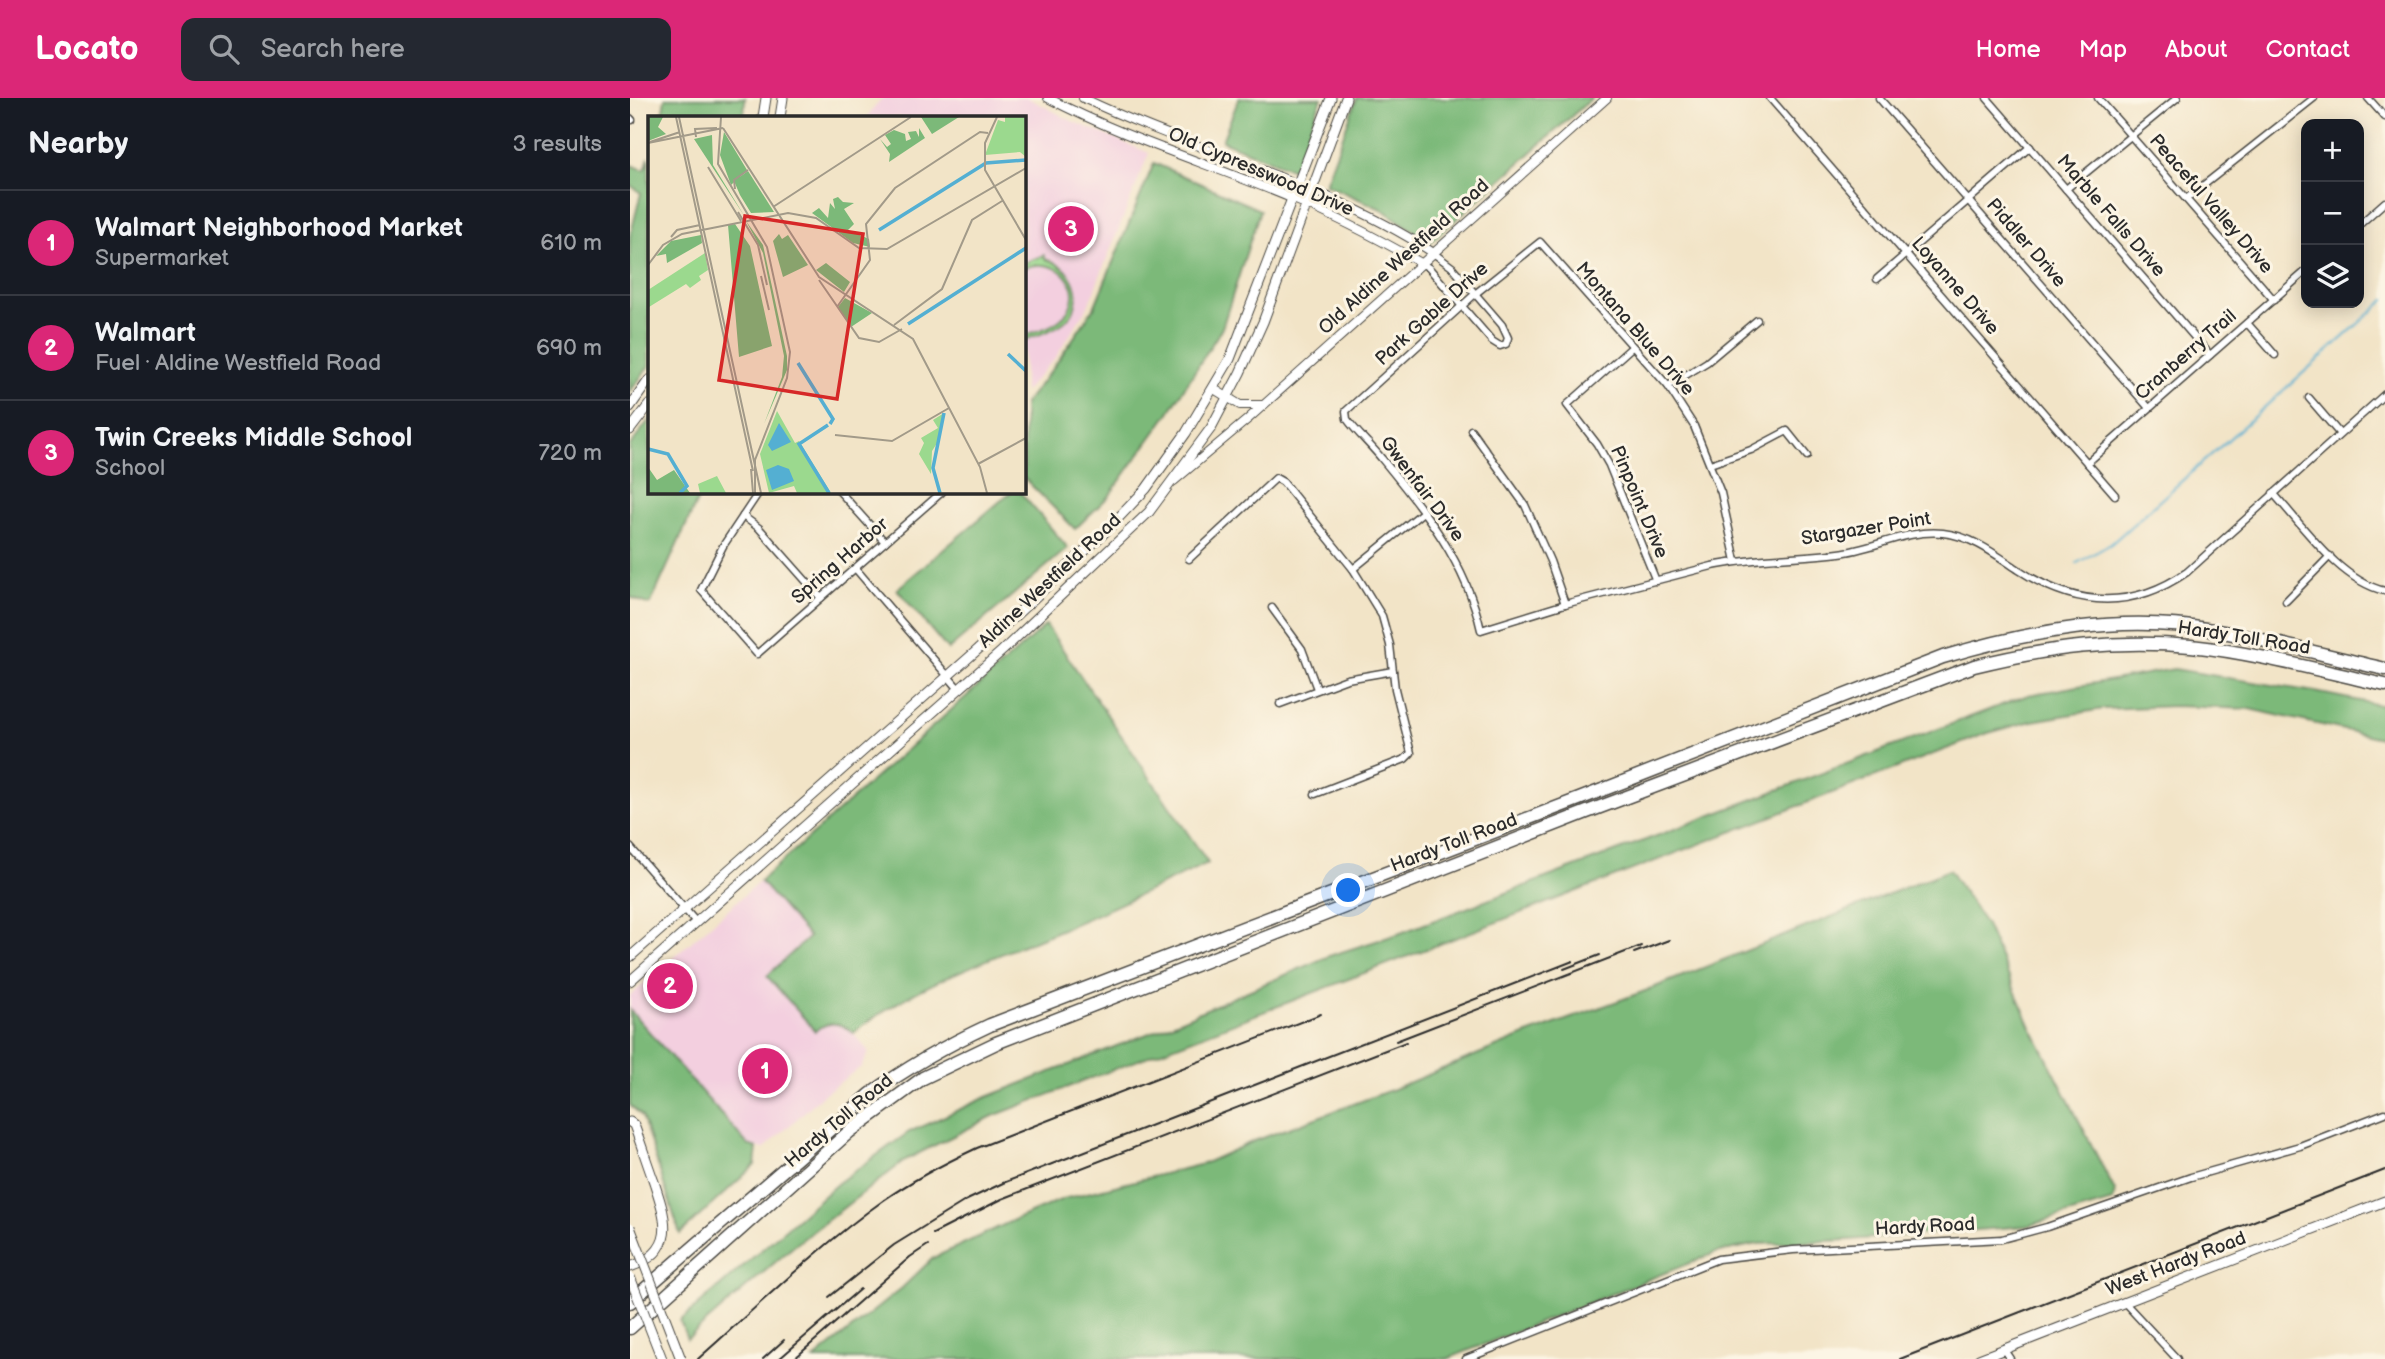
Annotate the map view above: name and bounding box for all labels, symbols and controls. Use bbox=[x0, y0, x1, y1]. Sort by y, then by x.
search box bbox=[181, 18, 671, 81]
text: Locato bbox=[35, 29, 139, 69]
icon: search bbox=[205, 30, 243, 68]
text: Search here bbox=[261, 34, 405, 65]
text: Home bbox=[1976, 35, 2041, 64]
text: Map bbox=[2079, 35, 2127, 64]
text: About bbox=[2165, 35, 2227, 64]
text: Contact bbox=[2265, 35, 2350, 64]
inset map bbox=[648, 116, 1026, 494]
map controls bbox=[2301, 119, 2364, 308]
button: + bbox=[2301, 119, 2364, 182]
street label: Old Cypresswood Drive bbox=[1165, 123, 1357, 221]
text: Nearby bbox=[28, 126, 128, 162]
text: 3 results bbox=[513, 130, 602, 158]
street label: Peaceful Valley Drive bbox=[2144, 130, 2278, 278]
street label: Marble Falls Drive bbox=[2052, 150, 2170, 282]
street label: Old Aldine Westfield Road bbox=[1314, 174, 1494, 340]
button: − bbox=[2301, 182, 2364, 245]
street label: Piddler Drive bbox=[1981, 194, 2071, 292]
pin: 3 bbox=[1048, 203, 1094, 255]
text: Walmart Neighborhood Market bbox=[95, 213, 463, 244]
text: 1 bbox=[46, 229, 56, 257]
text: 610 m bbox=[540, 229, 602, 257]
street label: Loyanne Drive bbox=[1906, 232, 2004, 340]
text: Supermarket bbox=[95, 244, 229, 272]
button: layers bbox=[2301, 245, 2364, 308]
street label: Park Gable Drive bbox=[1371, 257, 1493, 371]
street label: Montana Blue Drive bbox=[1571, 258, 1699, 400]
street label: Cranberry Trail bbox=[2131, 305, 2241, 405]
text: Walmart bbox=[95, 318, 196, 349]
text: 2 bbox=[44, 334, 58, 362]
text: 690 m bbox=[536, 334, 602, 362]
text: Fuel · Aldine Westfield Road bbox=[95, 349, 381, 377]
text: Twin Creeks Middle School bbox=[95, 423, 412, 454]
street label: Gwenfair Drive bbox=[1375, 432, 1469, 546]
text: 3 bbox=[44, 439, 58, 467]
text: 720 m bbox=[538, 439, 602, 467]
street label: Pinpoint Drive bbox=[1605, 442, 1673, 562]
text: School bbox=[95, 454, 165, 482]
street label: Stargazer Point bbox=[1800, 507, 1933, 551]
street label: Aldine Westfield Road bbox=[974, 509, 1126, 653]
street label: Spring Harbor bbox=[787, 512, 894, 609]
street label: Hardy Toll Road bbox=[2176, 616, 2312, 660]
street label: Hardy Toll Road bbox=[1387, 808, 1521, 878]
your location bbox=[1331, 873, 1365, 907]
pin: 2 bbox=[647, 960, 693, 1012]
pin: 1 bbox=[742, 1045, 788, 1097]
street label: Hardy Toll Road bbox=[780, 1069, 898, 1173]
street label: Hardy Road bbox=[1874, 1213, 1976, 1241]
street label: West Hardy Road bbox=[2103, 1227, 2249, 1301]

